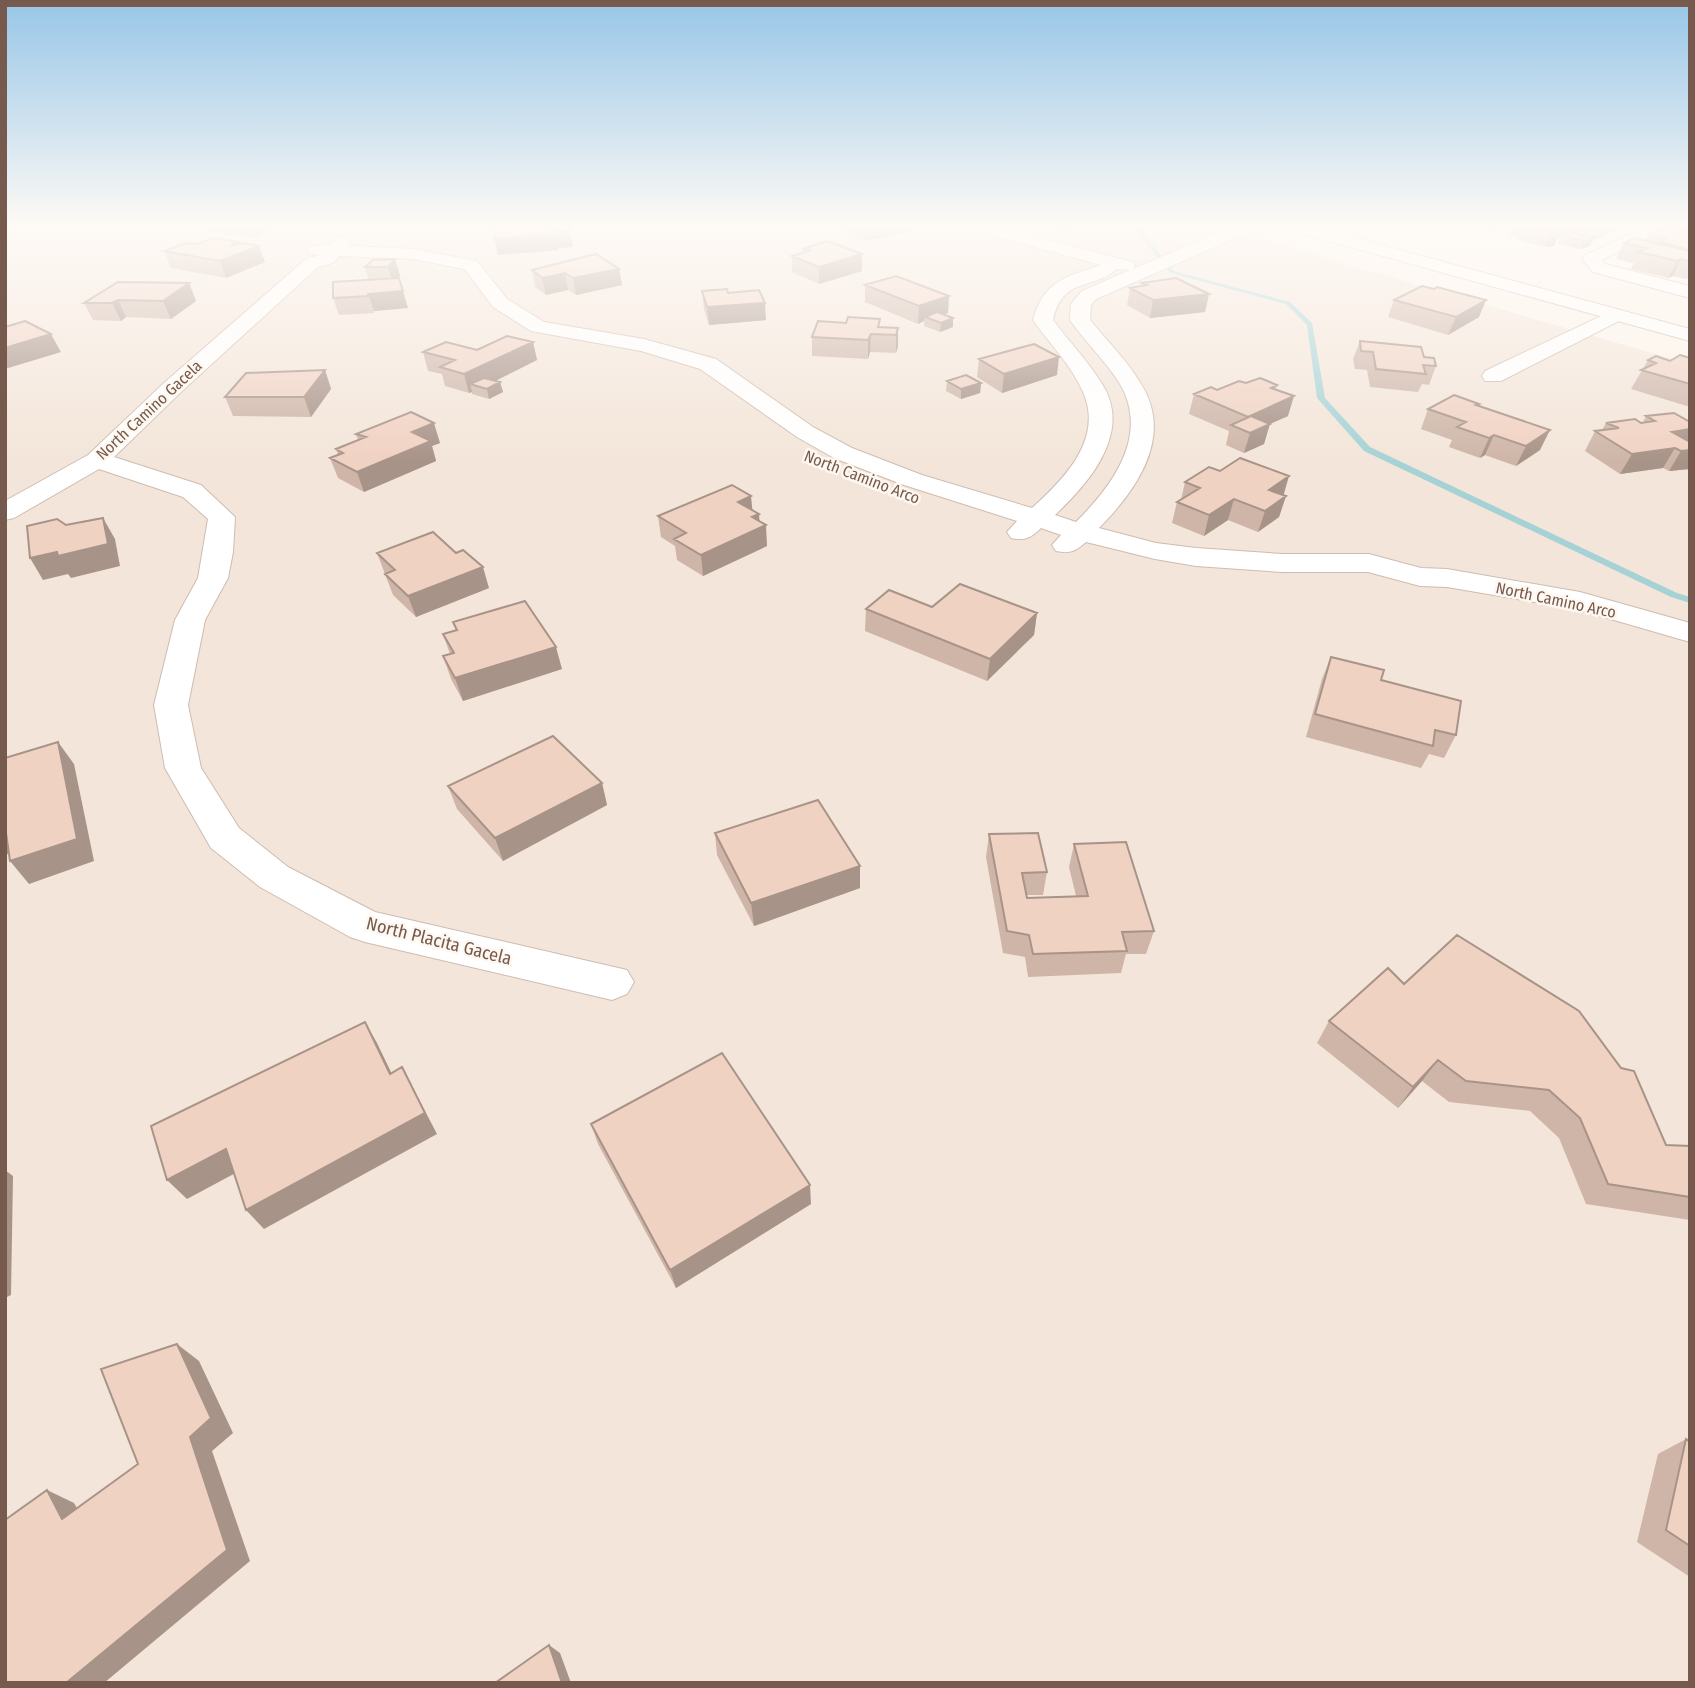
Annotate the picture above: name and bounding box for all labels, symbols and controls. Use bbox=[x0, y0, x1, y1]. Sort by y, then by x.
street label: North Camino Gacela bbox=[92, 356, 206, 464]
street label: North Camino Arco bbox=[801, 446, 923, 508]
street label: North Camino Arco bbox=[1494, 578, 1618, 622]
street label: North Placita Gacela bbox=[364, 912, 514, 970]

